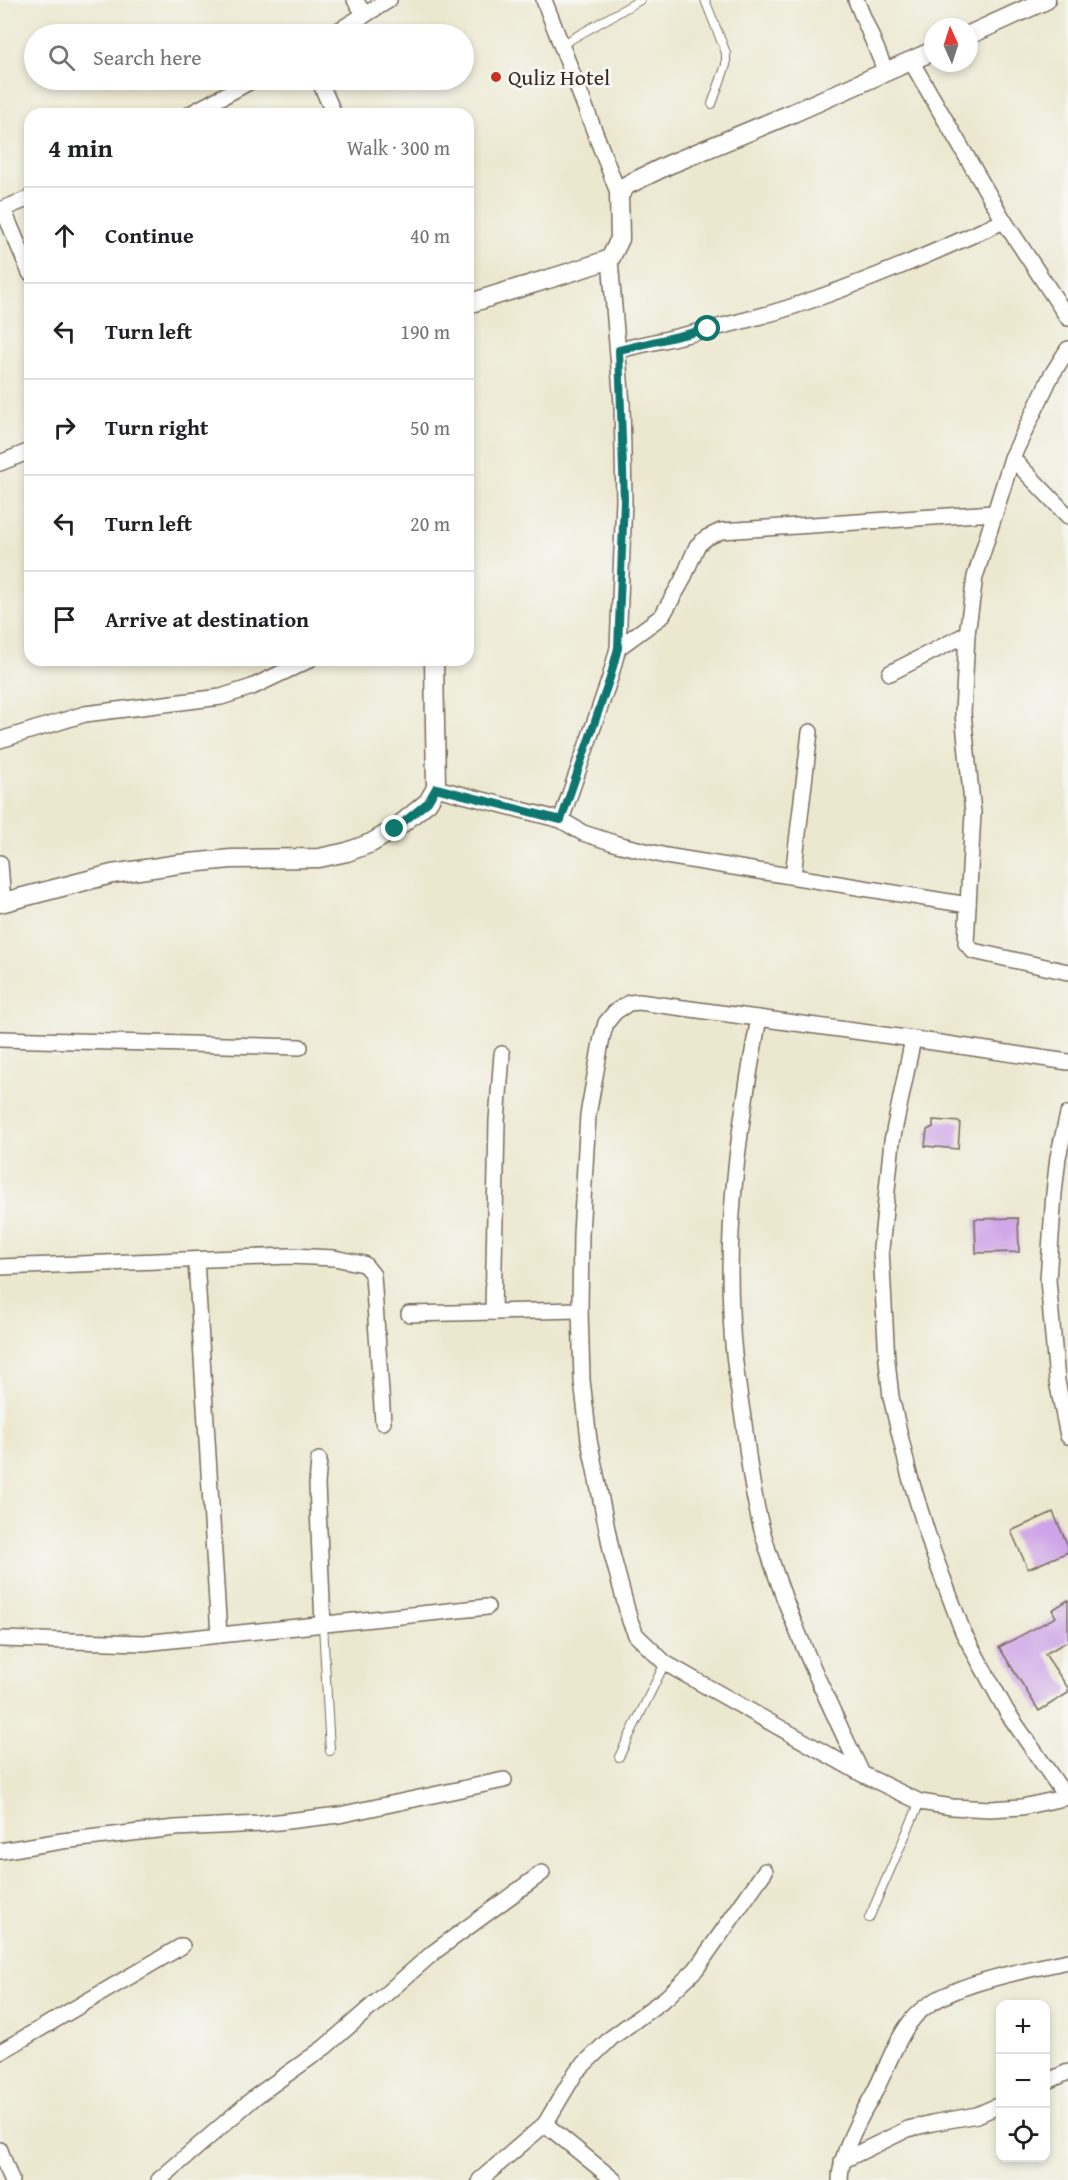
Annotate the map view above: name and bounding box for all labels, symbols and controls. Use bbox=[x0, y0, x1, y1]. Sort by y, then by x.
north arrow bbox=[924, 18, 978, 72]
search box bbox=[24, 24, 474, 90]
icon: search bbox=[45, 41, 78, 74]
text: Search here bbox=[93, 41, 202, 73]
place label: Quliz Hotel bbox=[508, 61, 610, 93]
marker: Quliz Hotel bbox=[489, 70, 503, 84]
text: 4 min bbox=[48, 128, 113, 167]
text: Walk · 300 m bbox=[347, 133, 450, 162]
icon: ahead bbox=[48, 219, 81, 252]
text: Continue bbox=[105, 219, 194, 251]
text: 40 m bbox=[410, 221, 450, 250]
icon: left bbox=[48, 315, 81, 348]
text: Turn left bbox=[105, 315, 192, 347]
route start bbox=[694, 315, 720, 341]
text: 190 m bbox=[400, 317, 450, 346]
icon: right bbox=[48, 411, 81, 444]
text: Turn right bbox=[105, 411, 208, 443]
text: 50 m bbox=[410, 413, 450, 442]
icon: left bbox=[48, 507, 81, 540]
text: Turn left bbox=[105, 507, 192, 539]
text: 20 m bbox=[410, 509, 450, 538]
icon: arrive bbox=[48, 603, 81, 636]
text: Arrive at destination bbox=[105, 603, 309, 635]
route end bbox=[381, 815, 407, 841]
map controls bbox=[996, 2000, 1050, 2162]
button: + bbox=[996, 2000, 1050, 2054]
button: − bbox=[996, 2054, 1050, 2108]
button: locate bbox=[996, 2108, 1050, 2162]

